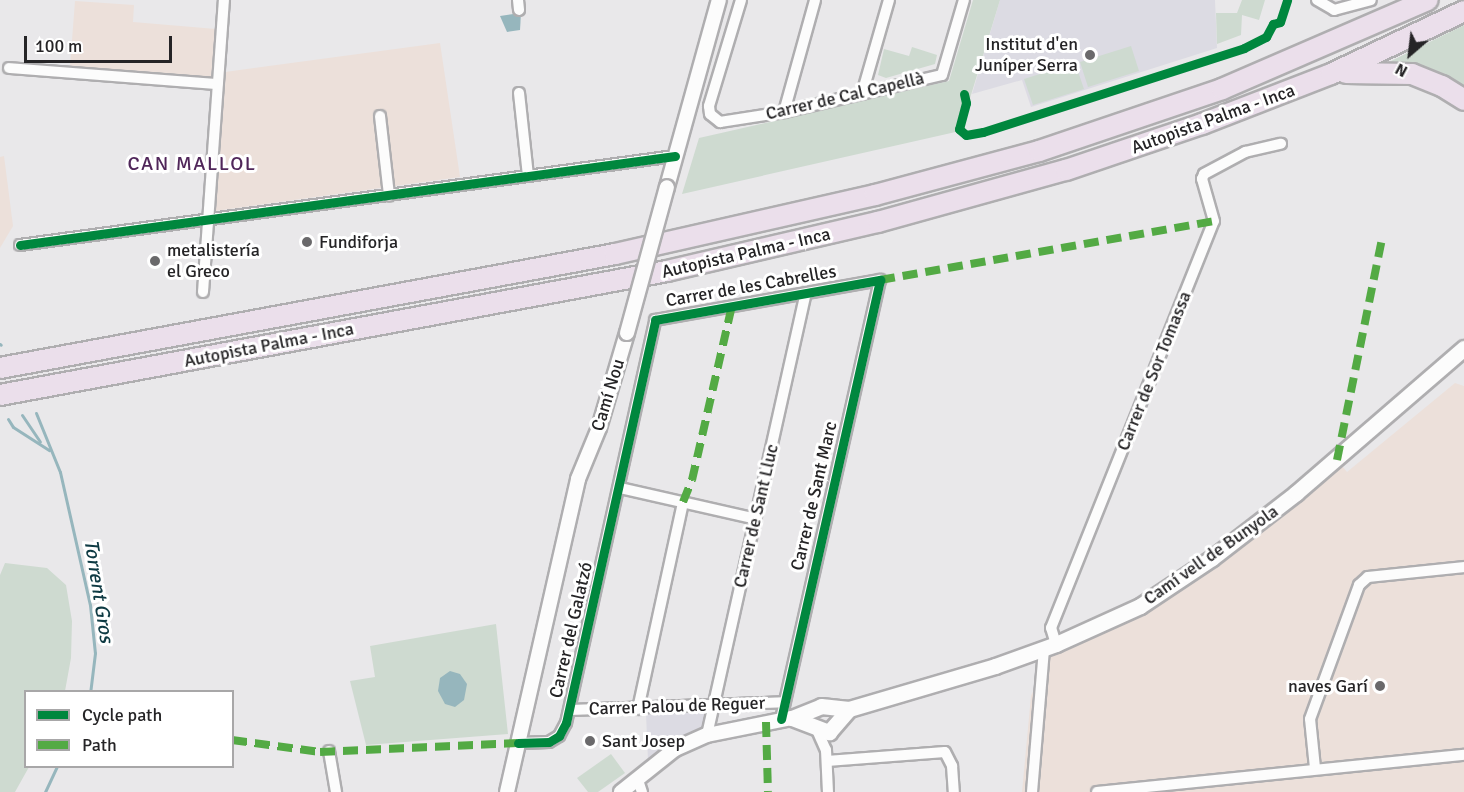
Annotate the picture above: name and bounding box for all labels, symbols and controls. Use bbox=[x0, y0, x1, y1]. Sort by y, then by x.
scale bar bbox=[27, 24, 176, 62]
north arrow bbox=[1380, 24, 1440, 84]
place label: Institut d'en Juníper Serra bbox=[975, 34, 1078, 76]
text: 100 m bbox=[35, 35, 82, 57]
marker: Institut d'en Juníper Serra bbox=[1083, 48, 1097, 62]
text: N bbox=[1392, 58, 1411, 81]
street label: Carrer de Cal Capellà bbox=[764, 67, 926, 125]
street label: Autopista Palma - Inca bbox=[1128, 79, 1298, 159]
district label: CAN MALLOL bbox=[127, 151, 257, 175]
street label: Autopista Palma - Inca bbox=[660, 223, 832, 283]
place label: Fundiforja bbox=[319, 231, 398, 253]
marker: Fundiforja bbox=[300, 235, 314, 249]
place label: metalistería el Greco bbox=[167, 240, 260, 282]
marker: metalistería el Greco bbox=[148, 254, 162, 268]
street label: Carrer de les Cabrelles bbox=[664, 260, 838, 312]
street label: Carrer de Sor Tomassa bbox=[1112, 288, 1196, 454]
street label: Autopista Palma - Inca bbox=[182, 318, 356, 372]
street label: Camí Nou bbox=[587, 356, 629, 434]
street label: Carrer de Sant Marc bbox=[786, 419, 842, 573]
street label: Carrer de Sant Lluc bbox=[729, 442, 783, 590]
street label: Camí vell de Bunyola bbox=[1140, 501, 1282, 609]
water label: Torrent Gros bbox=[79, 538, 119, 644]
street label: Carrer del Galatzó bbox=[545, 560, 597, 700]
place label: naves Garí bbox=[1288, 675, 1368, 697]
marker: naves Garí bbox=[1373, 679, 1387, 693]
legend bbox=[24, 690, 234, 768]
street label: Carrer Palou de Reguer bbox=[588, 692, 766, 720]
text: Cycle path bbox=[82, 704, 162, 726]
place label: Sant Josep bbox=[602, 730, 685, 752]
text: Path bbox=[82, 734, 117, 756]
marker: Sant Josep bbox=[583, 734, 597, 748]

